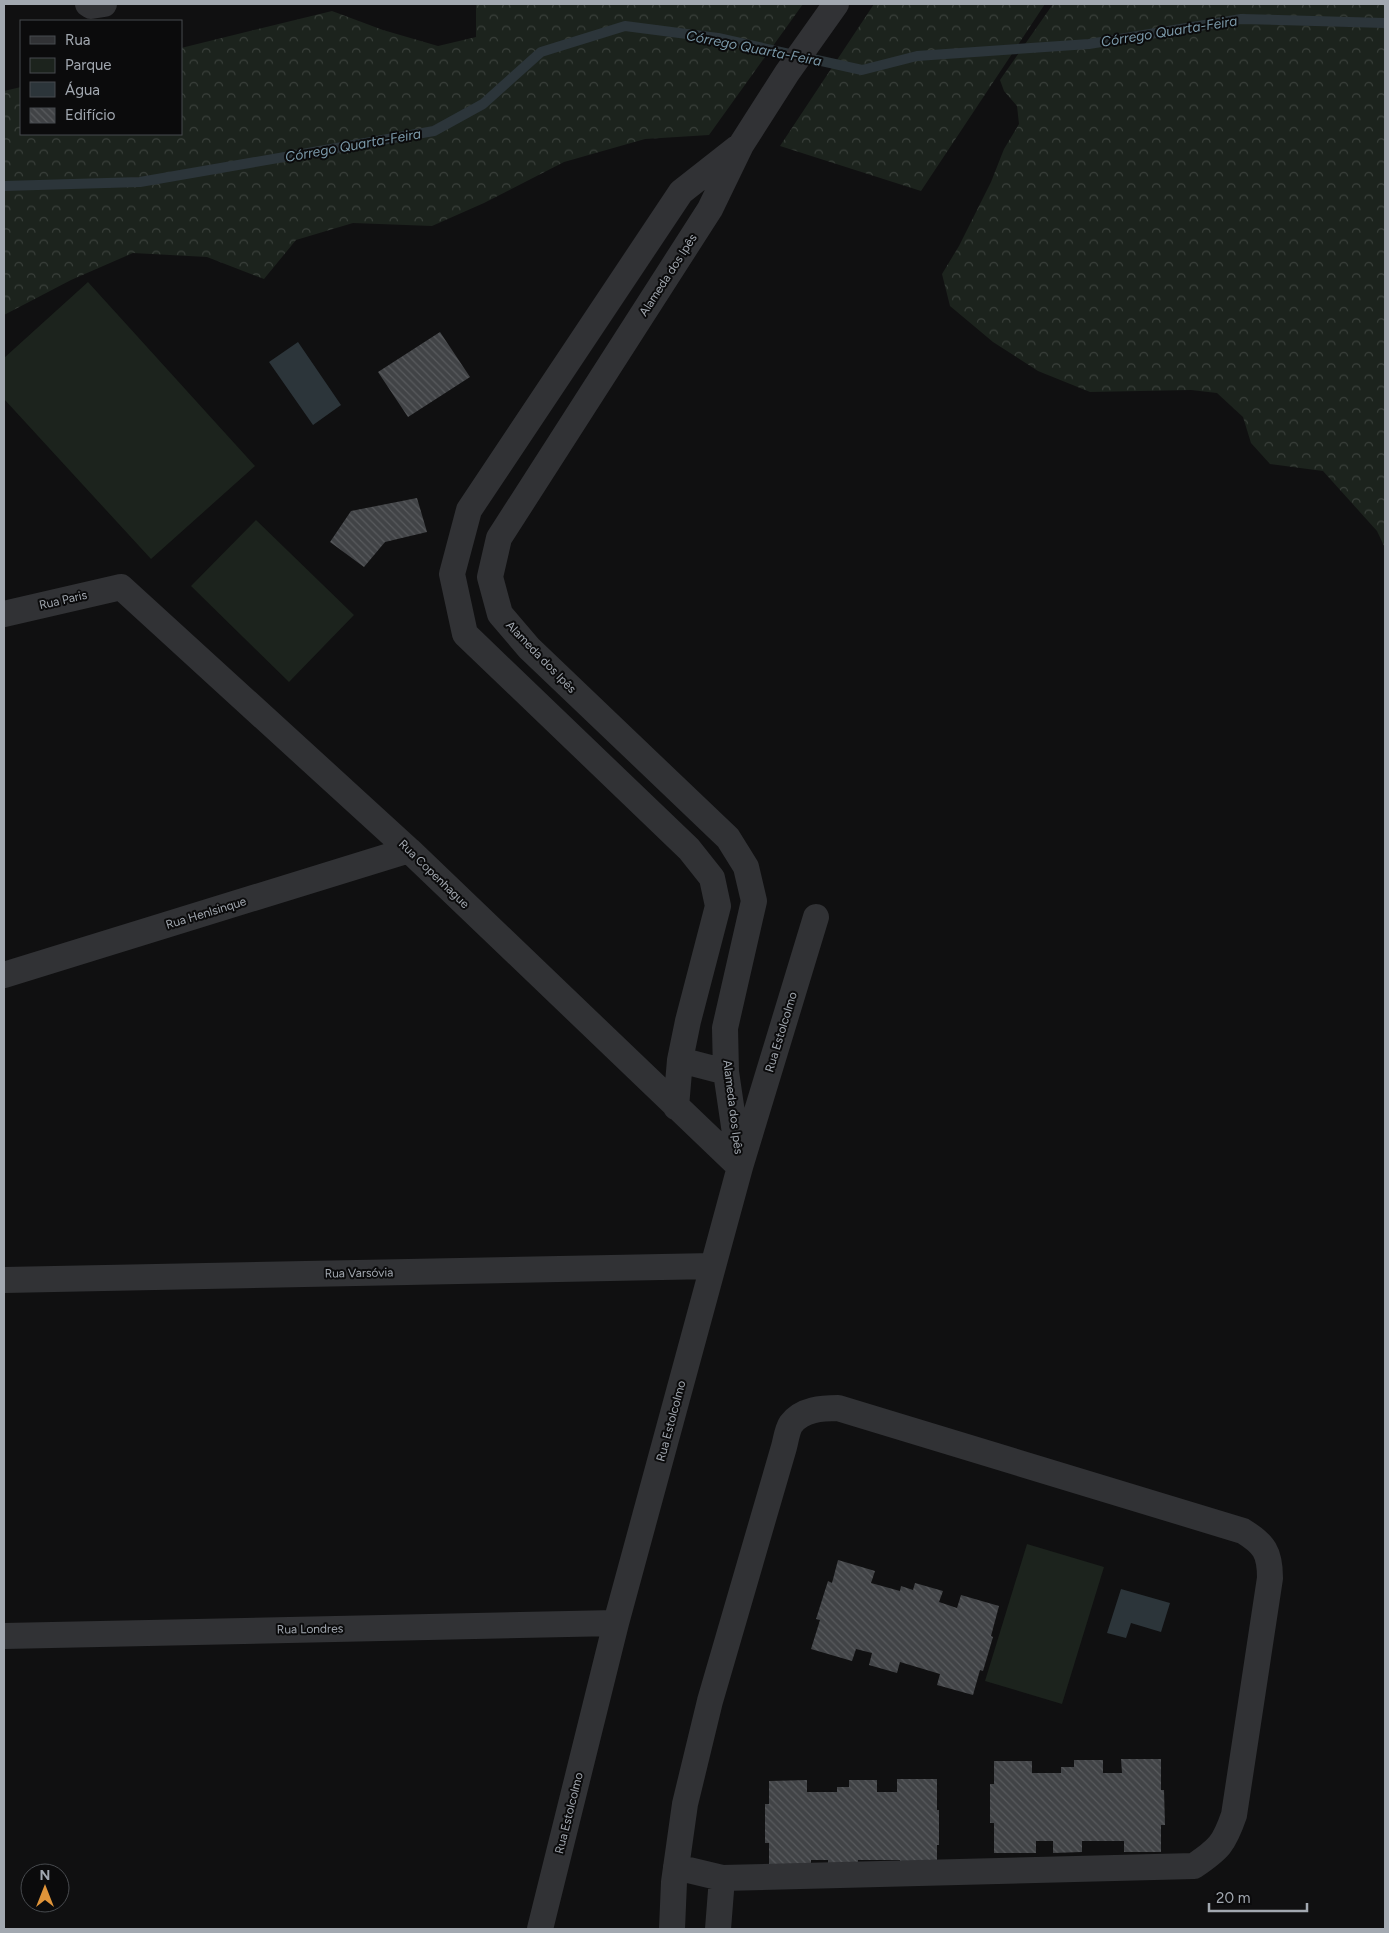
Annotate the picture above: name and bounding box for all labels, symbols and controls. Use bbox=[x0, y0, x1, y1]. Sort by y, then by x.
water label: Córrego Quarta-Feira bbox=[1100, 12, 1238, 51]
legend bbox=[20, 20, 182, 135]
water label: Córrego Quarta-Feira bbox=[685, 27, 823, 70]
text: Rua bbox=[65, 31, 90, 49]
text: Parque bbox=[65, 56, 112, 74]
text: Água bbox=[65, 81, 100, 99]
text: Edifício bbox=[65, 106, 116, 124]
water label: Córrego Quarta-Feira bbox=[284, 125, 422, 166]
street label: Alameda dos Ipês bbox=[636, 231, 700, 319]
street label: Rua Paris bbox=[38, 588, 89, 612]
street label: Alameda dos Ipês bbox=[503, 618, 579, 696]
street label: Rua Copenhague bbox=[396, 837, 472, 911]
street label: Rua Henlsinque bbox=[164, 894, 248, 932]
street label: Rua Estolcolmo bbox=[762, 990, 800, 1074]
street label: Alameda dos Ipês bbox=[720, 1059, 746, 1155]
street label: Rua Varsóvia bbox=[324, 1265, 394, 1281]
street label: Rua Estolcolmo bbox=[653, 1379, 689, 1463]
street label: Rua Londres bbox=[277, 1621, 344, 1637]
street label: Rua Estolcolmo bbox=[552, 1771, 586, 1855]
north arrow bbox=[20, 1863, 70, 1913]
text: N bbox=[40, 1867, 50, 1884]
scale bar bbox=[1209, 1880, 1306, 1912]
text: 20 m bbox=[1216, 1889, 1250, 1907]

